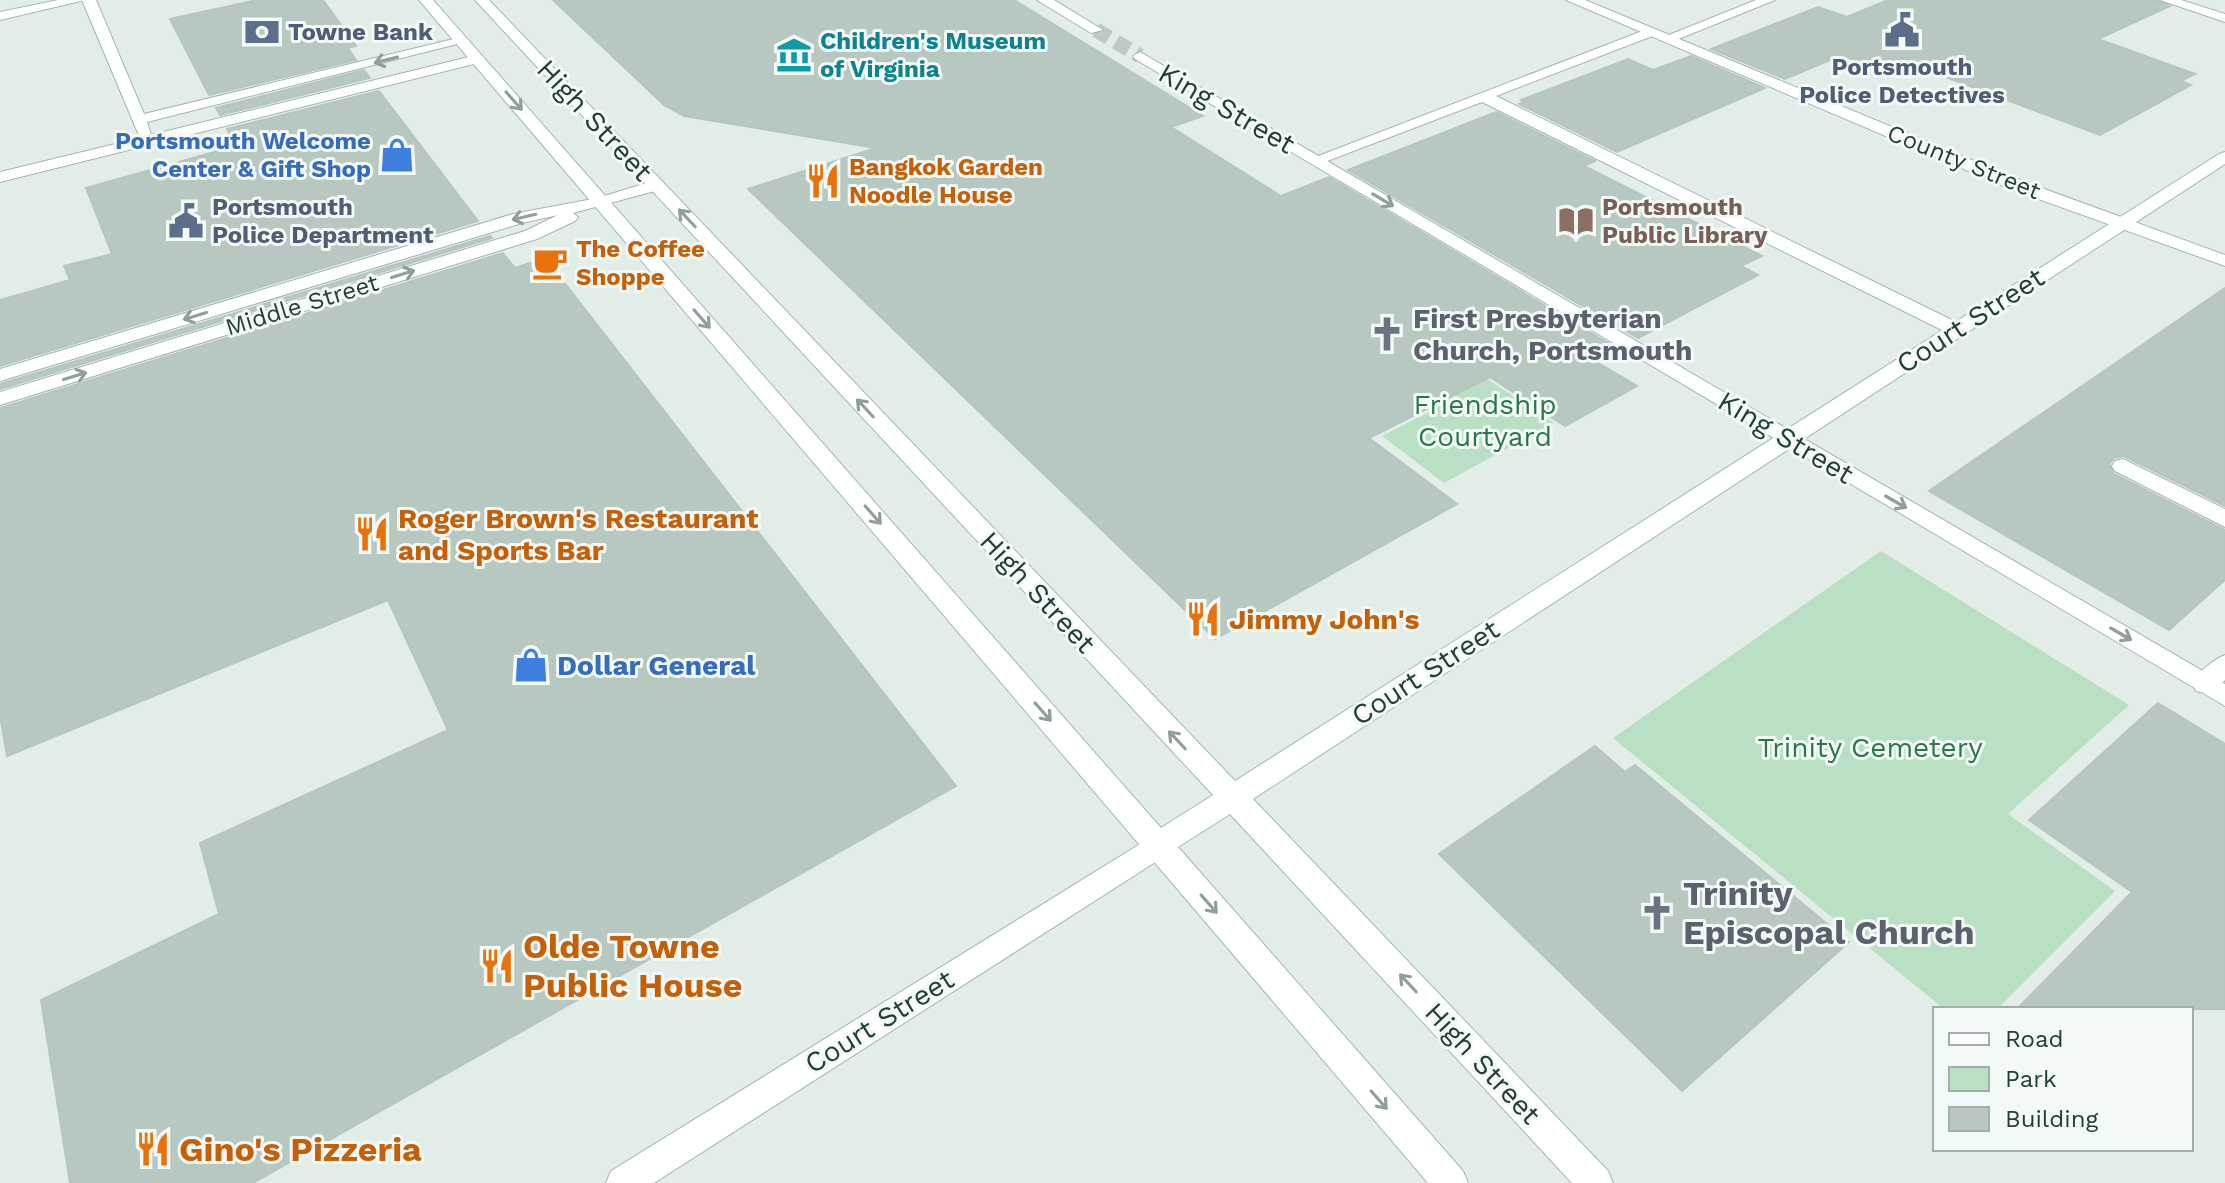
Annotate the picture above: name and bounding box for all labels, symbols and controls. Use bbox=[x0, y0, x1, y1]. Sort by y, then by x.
public building icon: Portsmouth Police Detectives bbox=[1883, 11, 1921, 49]
bank icon: Towne Bank bbox=[243, 13, 281, 51]
place label: Towne Bank bbox=[288, 18, 433, 46]
place label: Children's Museum of Virginia bbox=[820, 27, 1046, 83]
museum icon: Children's Museum of Virginia bbox=[775, 36, 813, 74]
one-way arrow bbox=[374, 53, 400, 68]
street label: High Street bbox=[530, 53, 659, 188]
place label: Portsmouth Police Detectives bbox=[1799, 53, 2005, 109]
street label: King Street bbox=[1153, 56, 1301, 161]
one-way arrow bbox=[505, 91, 523, 111]
street label: County Street bbox=[1883, 119, 2045, 205]
place label: Portsmouth Welcome Center & Gift Shop bbox=[115, 127, 371, 183]
shop icon: Portsmouth Welcome Center & Gift Shop bbox=[378, 136, 416, 174]
place label: Bangkok Garden Noodle House bbox=[849, 153, 1043, 209]
restaurant icon: Bangkok Garden Noodle House bbox=[804, 162, 842, 200]
one-way arrow bbox=[1371, 192, 1394, 208]
place label: Portsmouth Police Department bbox=[212, 193, 434, 249]
place label: Portsmouth Public Library bbox=[1602, 193, 1768, 249]
public building icon: Portsmouth Police Department bbox=[167, 202, 205, 240]
library icon: Portsmouth Public Library bbox=[1557, 202, 1595, 240]
one-way arrow bbox=[678, 208, 697, 228]
one-way arrow bbox=[512, 210, 538, 225]
place label: The Coffee Shoppe bbox=[576, 235, 705, 291]
cafe icon: The Coffee Shoppe bbox=[531, 244, 569, 282]
street label: Court Street bbox=[1890, 260, 2051, 380]
one-way arrow bbox=[390, 266, 416, 281]
street label: Middle Street bbox=[222, 268, 382, 342]
place label: First Presbyterian Church, Portsmouth bbox=[1413, 302, 1692, 367]
one-way arrow bbox=[693, 308, 711, 328]
one-way arrow bbox=[182, 309, 208, 324]
church icon: First Presbyterian Church, Portsmouth bbox=[1368, 315, 1406, 353]
one-way arrow bbox=[61, 368, 87, 383]
street label: King Street bbox=[1712, 384, 1860, 491]
park label: Friendship Courtyard bbox=[1414, 388, 1556, 453]
one-way arrow bbox=[856, 399, 875, 418]
one-way arrow bbox=[1885, 495, 1908, 511]
place label: Roger Brown's Restaurant and Sports Bar bbox=[398, 502, 759, 567]
one-way arrow bbox=[863, 505, 881, 525]
restaurant icon: Roger Brown's Restaurant and Sports Bar bbox=[353, 515, 391, 553]
street label: High Street bbox=[973, 525, 1102, 660]
restaurant icon: Jimmy John's bbox=[1184, 600, 1222, 638]
place label: Jimmy John's bbox=[1229, 603, 1420, 636]
street label: Court Street bbox=[1345, 612, 1506, 732]
one-way arrow bbox=[2108, 627, 2132, 642]
shop icon: Dollar General bbox=[512, 646, 550, 684]
place label: Dollar General bbox=[557, 649, 756, 682]
one-way arrow bbox=[1034, 701, 1052, 722]
one-way arrow bbox=[1168, 730, 1187, 750]
park label: Trinity Cemetery bbox=[1757, 731, 1983, 764]
place label: Trinity Episcopal Church bbox=[1683, 873, 1975, 952]
one-way arrow bbox=[1200, 893, 1218, 913]
church icon: Trinity Episcopal Church bbox=[1638, 894, 1676, 932]
place label: Olde Towne Public House bbox=[523, 926, 742, 1005]
restaurant icon: Olde Towne Public House bbox=[478, 947, 516, 985]
street label: Court Street bbox=[799, 962, 960, 1080]
one-way arrow bbox=[1399, 974, 1418, 994]
street label: High Street bbox=[1418, 996, 1547, 1131]
legend bbox=[1933, 1007, 2193, 1151]
text: Road bbox=[2005, 1025, 2064, 1053]
text: Park bbox=[2005, 1065, 2057, 1093]
one-way arrow bbox=[1370, 1090, 1388, 1110]
text: Building bbox=[2005, 1105, 2098, 1133]
place label: Gino's Pizzeria bbox=[179, 1129, 422, 1169]
restaurant icon: Gino's Pizzeria bbox=[134, 1130, 172, 1168]

